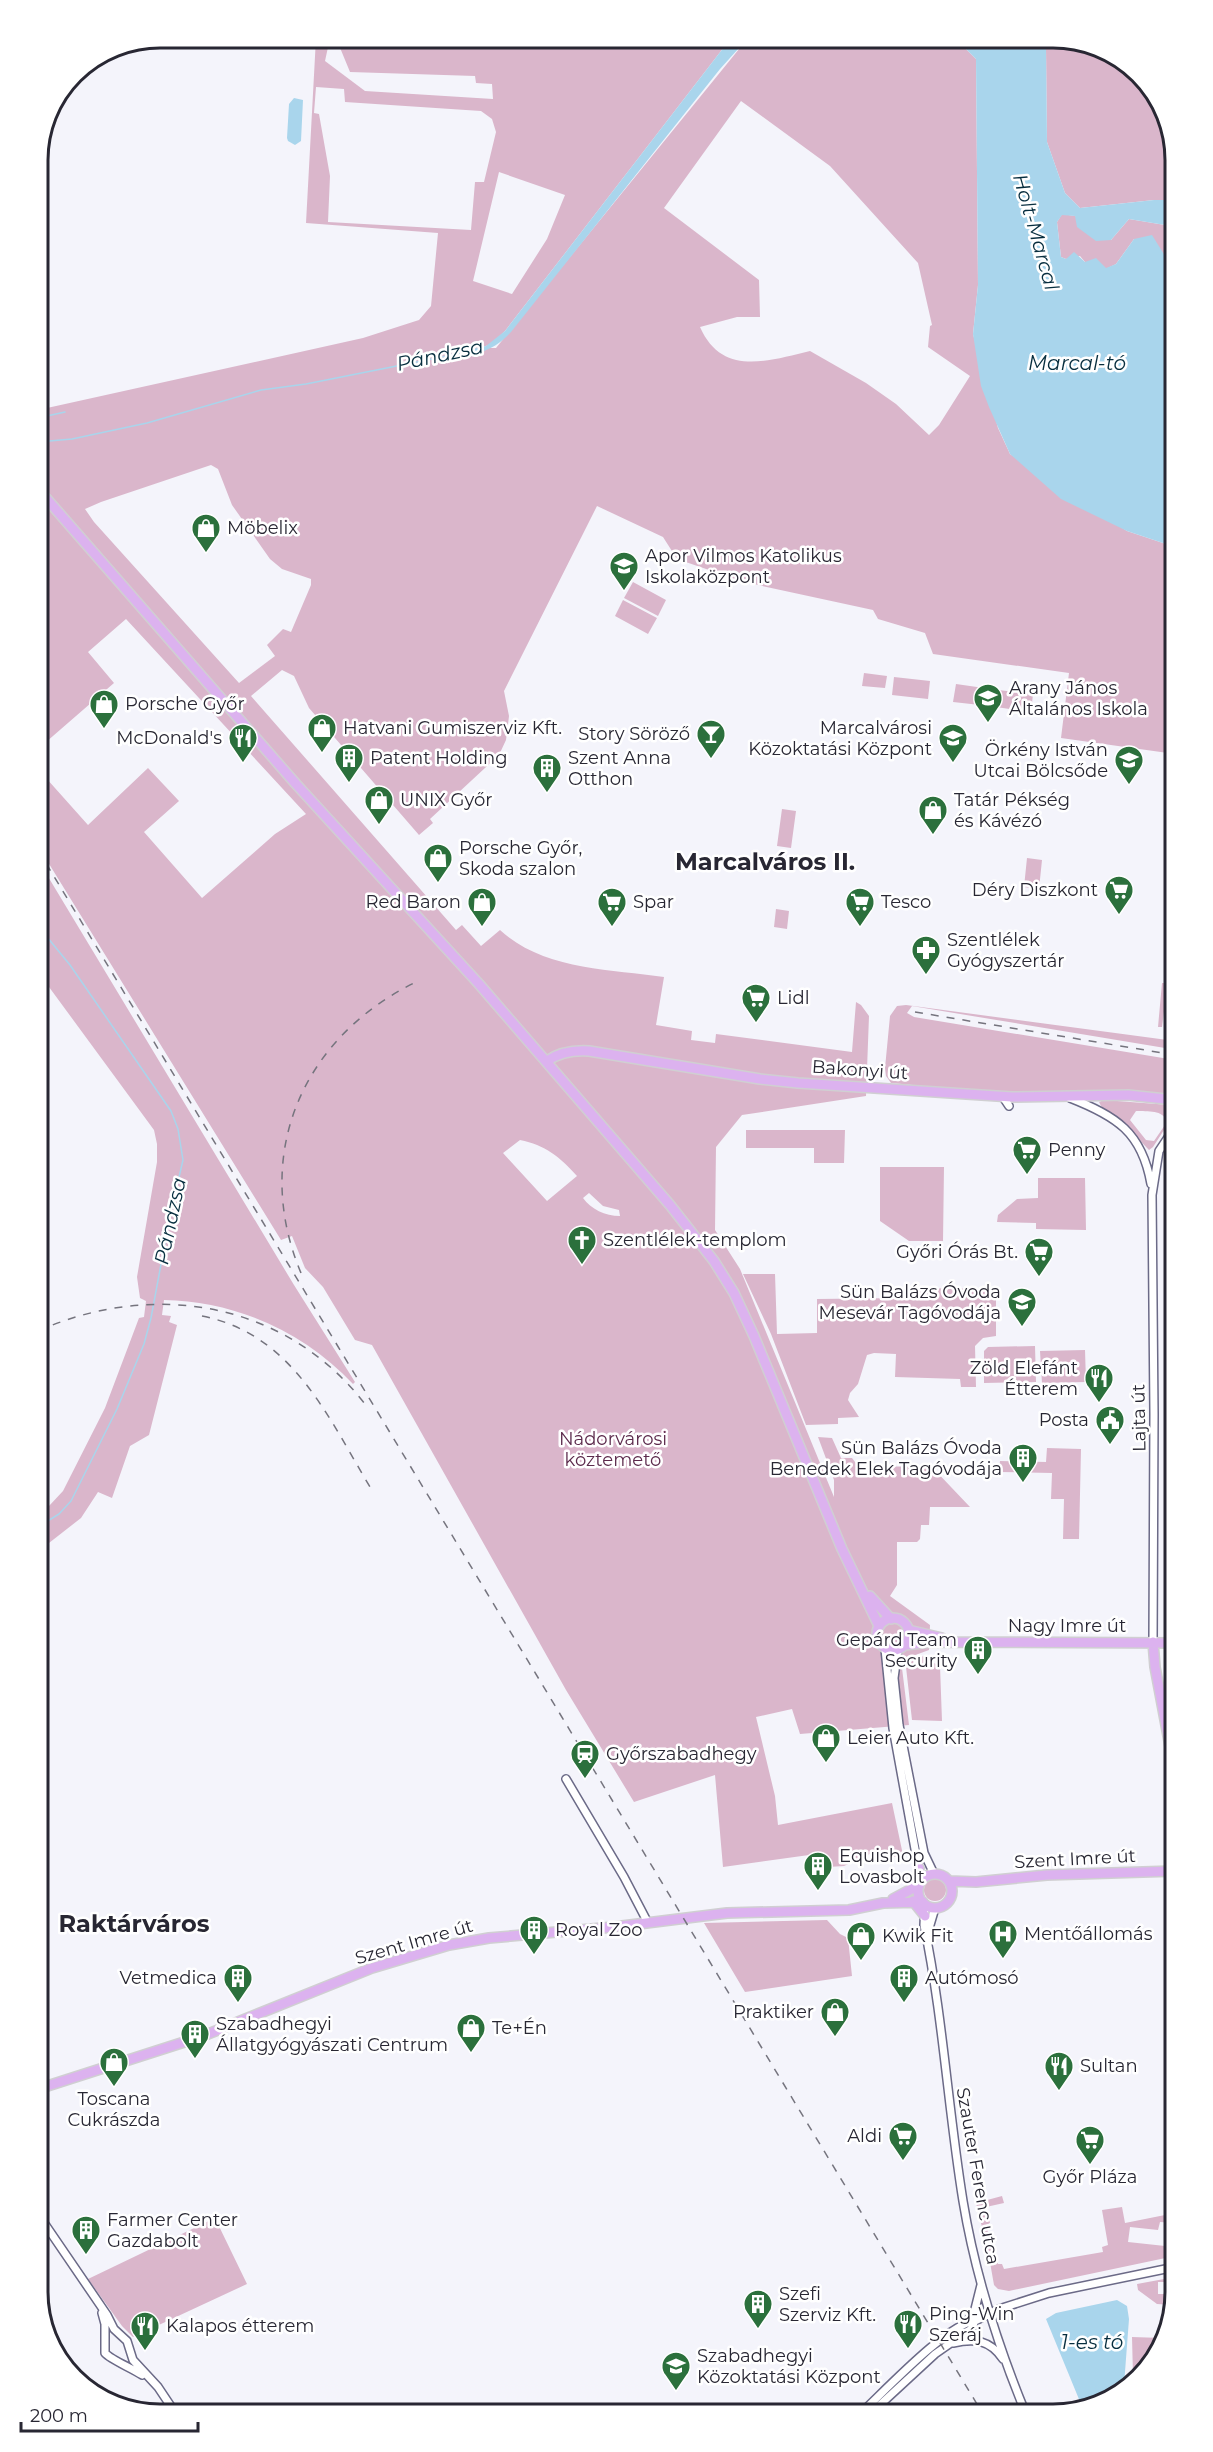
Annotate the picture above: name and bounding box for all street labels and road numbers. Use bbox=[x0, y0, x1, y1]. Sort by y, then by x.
street label: Bakonyi út bbox=[811, 1056, 909, 1084]
street label: Lajta út bbox=[1127, 1384, 1151, 1452]
street label: Nagy Imre út bbox=[1008, 1615, 1126, 1637]
street label: Szent Imre út bbox=[1014, 1845, 1136, 1873]
street label: Szent Imre út bbox=[352, 1915, 476, 1969]
street label: Szauter Ferenc utca bbox=[952, 2086, 1004, 2266]

